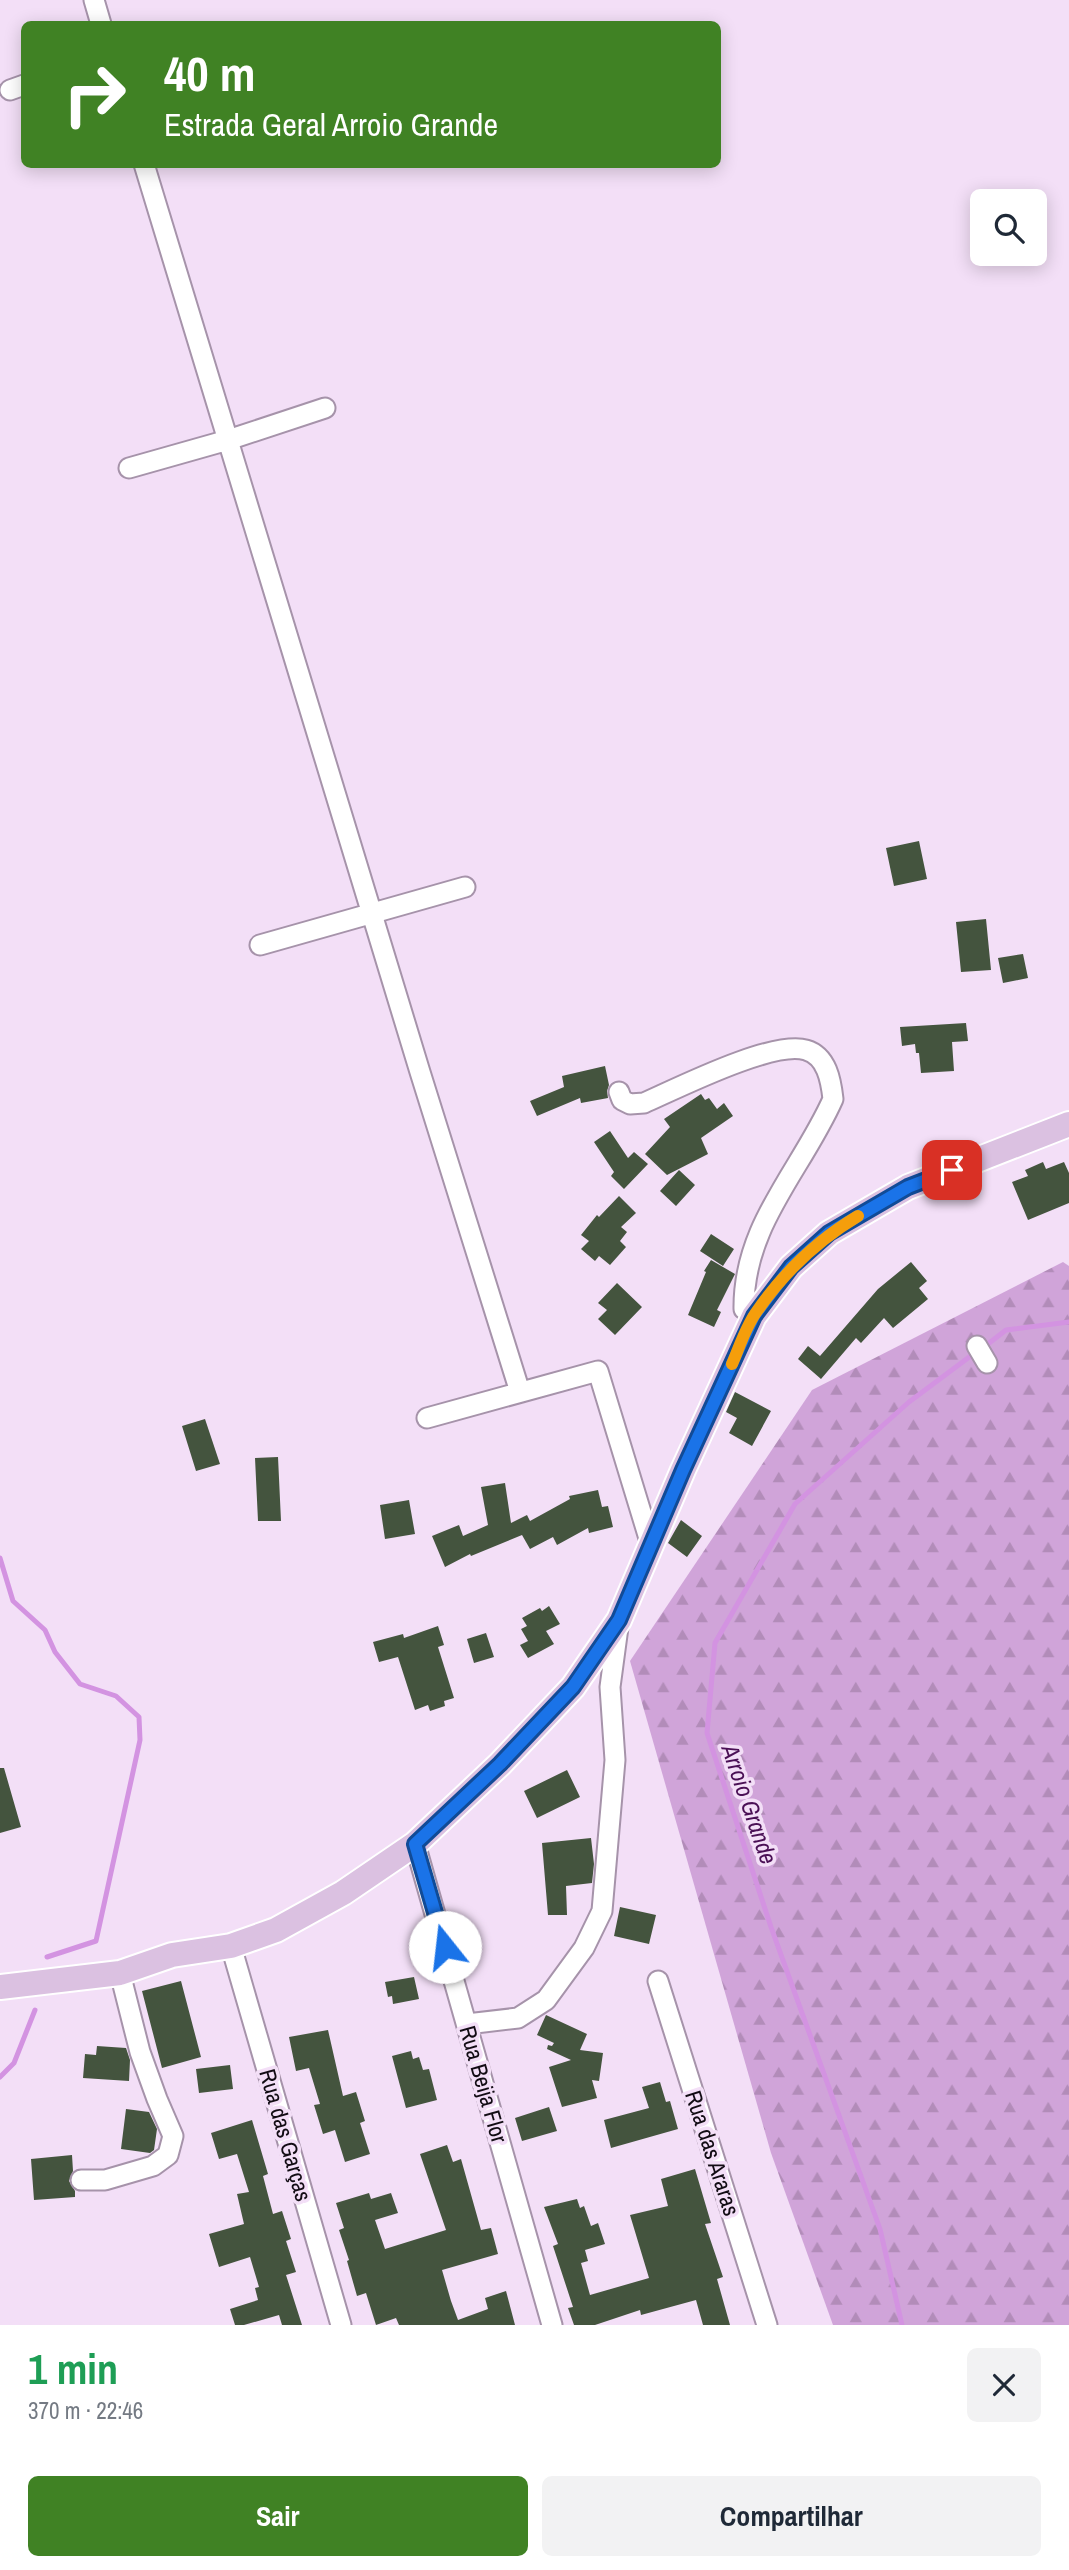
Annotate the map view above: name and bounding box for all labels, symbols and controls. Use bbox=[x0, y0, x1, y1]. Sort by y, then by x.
text: 40 m bbox=[164, 40, 256, 106]
icon: right bbox=[49, 49, 140, 140]
text: Estrada Geral Arroio Grande bbox=[164, 103, 498, 146]
map controls bbox=[970, 189, 1047, 266]
button: search bbox=[970, 189, 1047, 266]
pin bbox=[922, 1140, 982, 1200]
icon: arrive bbox=[933, 1151, 971, 1189]
water label: Arroio Grande bbox=[714, 1739, 785, 1868]
position arrow bbox=[408, 1910, 482, 1984]
street label: Rua Beija Flor bbox=[452, 2022, 516, 2147]
street label: Rua das Garças bbox=[252, 2065, 320, 2205]
street label: Rua das Araras bbox=[678, 2086, 748, 2220]
text: 1 min bbox=[28, 2341, 118, 2397]
button: close bbox=[967, 2348, 1041, 2422]
text: 370 m · 22:46 bbox=[28, 2395, 143, 2426]
button: Sair bbox=[28, 2476, 528, 2556]
button: Compartilhar bbox=[542, 2476, 1041, 2556]

